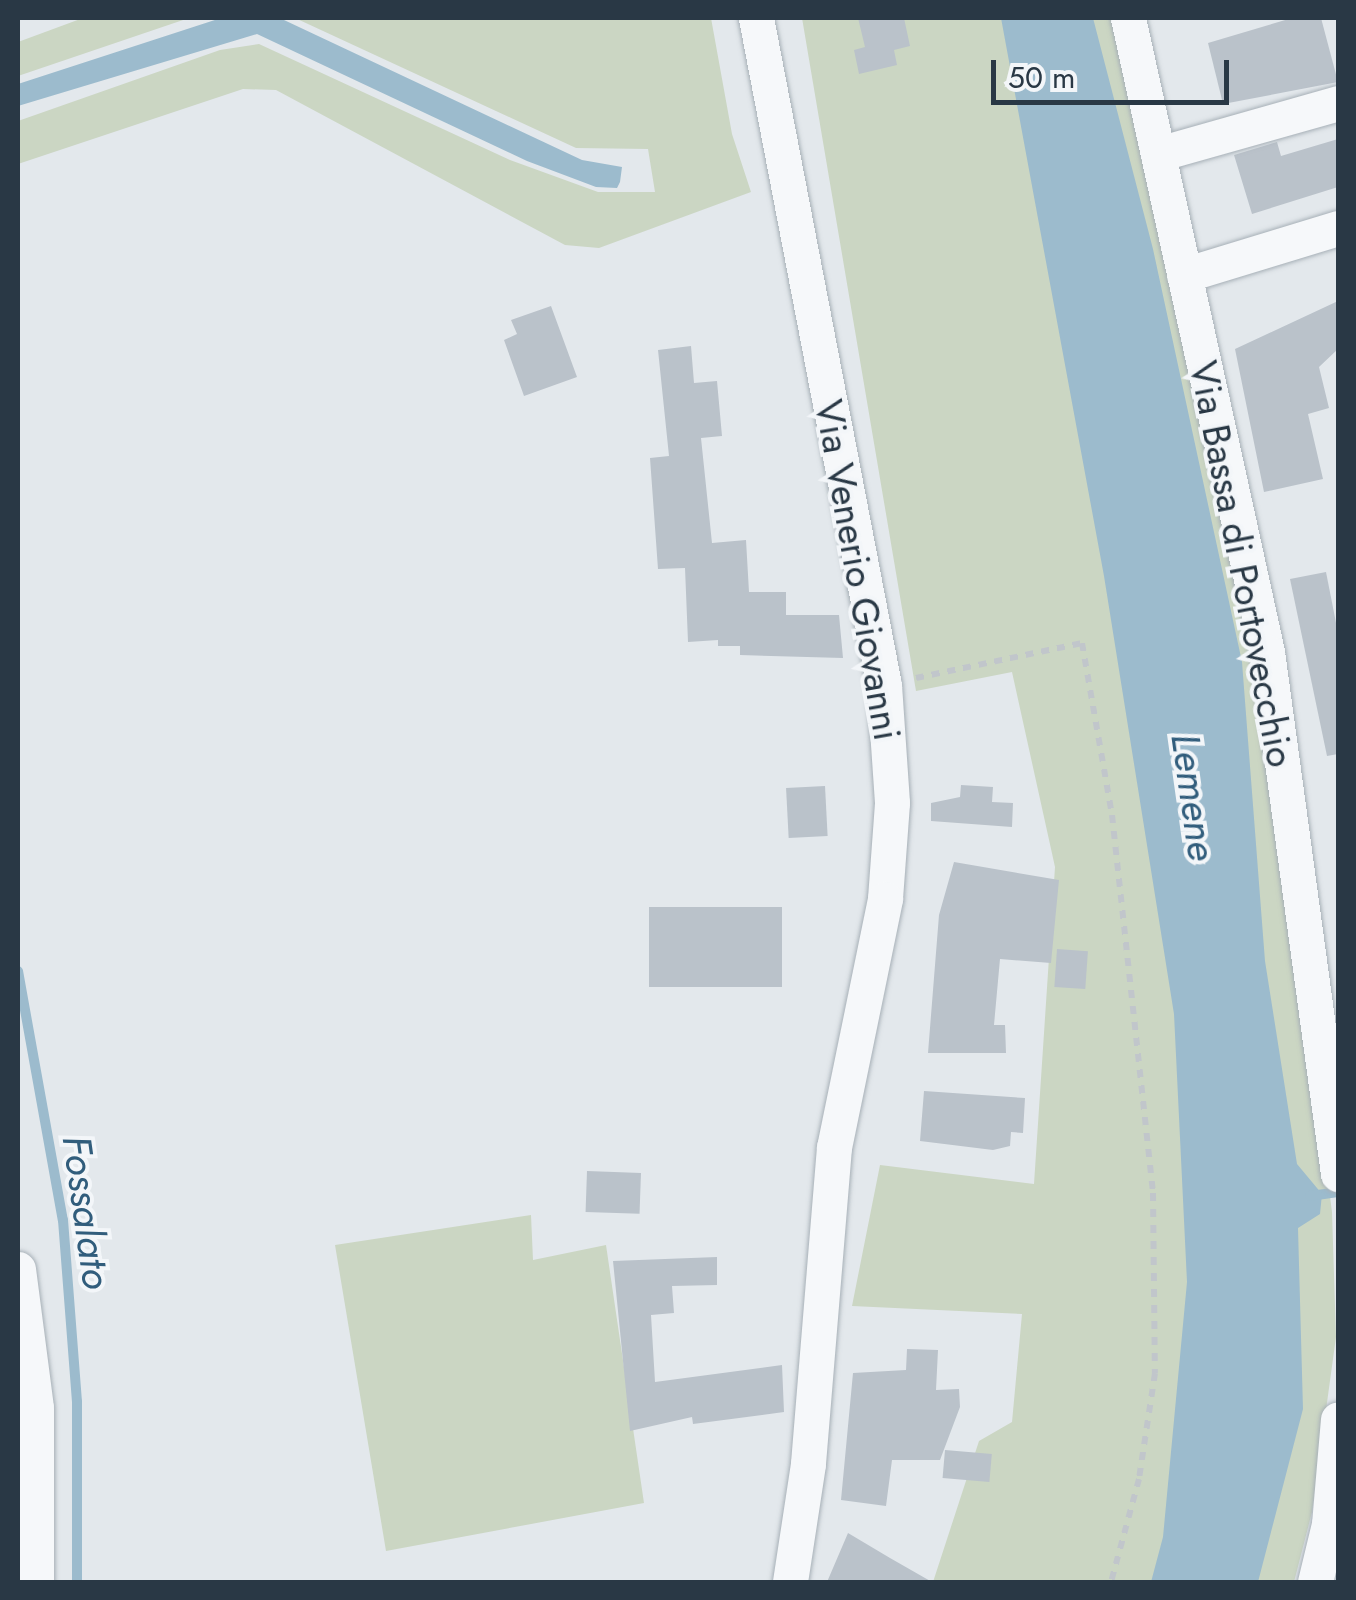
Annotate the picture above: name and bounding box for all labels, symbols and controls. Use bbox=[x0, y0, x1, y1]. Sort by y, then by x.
scale bar bbox=[996, 40, 1234, 102]
text: 50 m bbox=[1008, 56, 1075, 99]
street label: Via Bassa di Portovecchio bbox=[1180, 357, 1304, 771]
street label: Via Venerio Giovanni bbox=[806, 396, 910, 744]
water label: Lemene bbox=[1161, 730, 1227, 864]
water label: Fossalato bbox=[52, 1132, 122, 1292]

